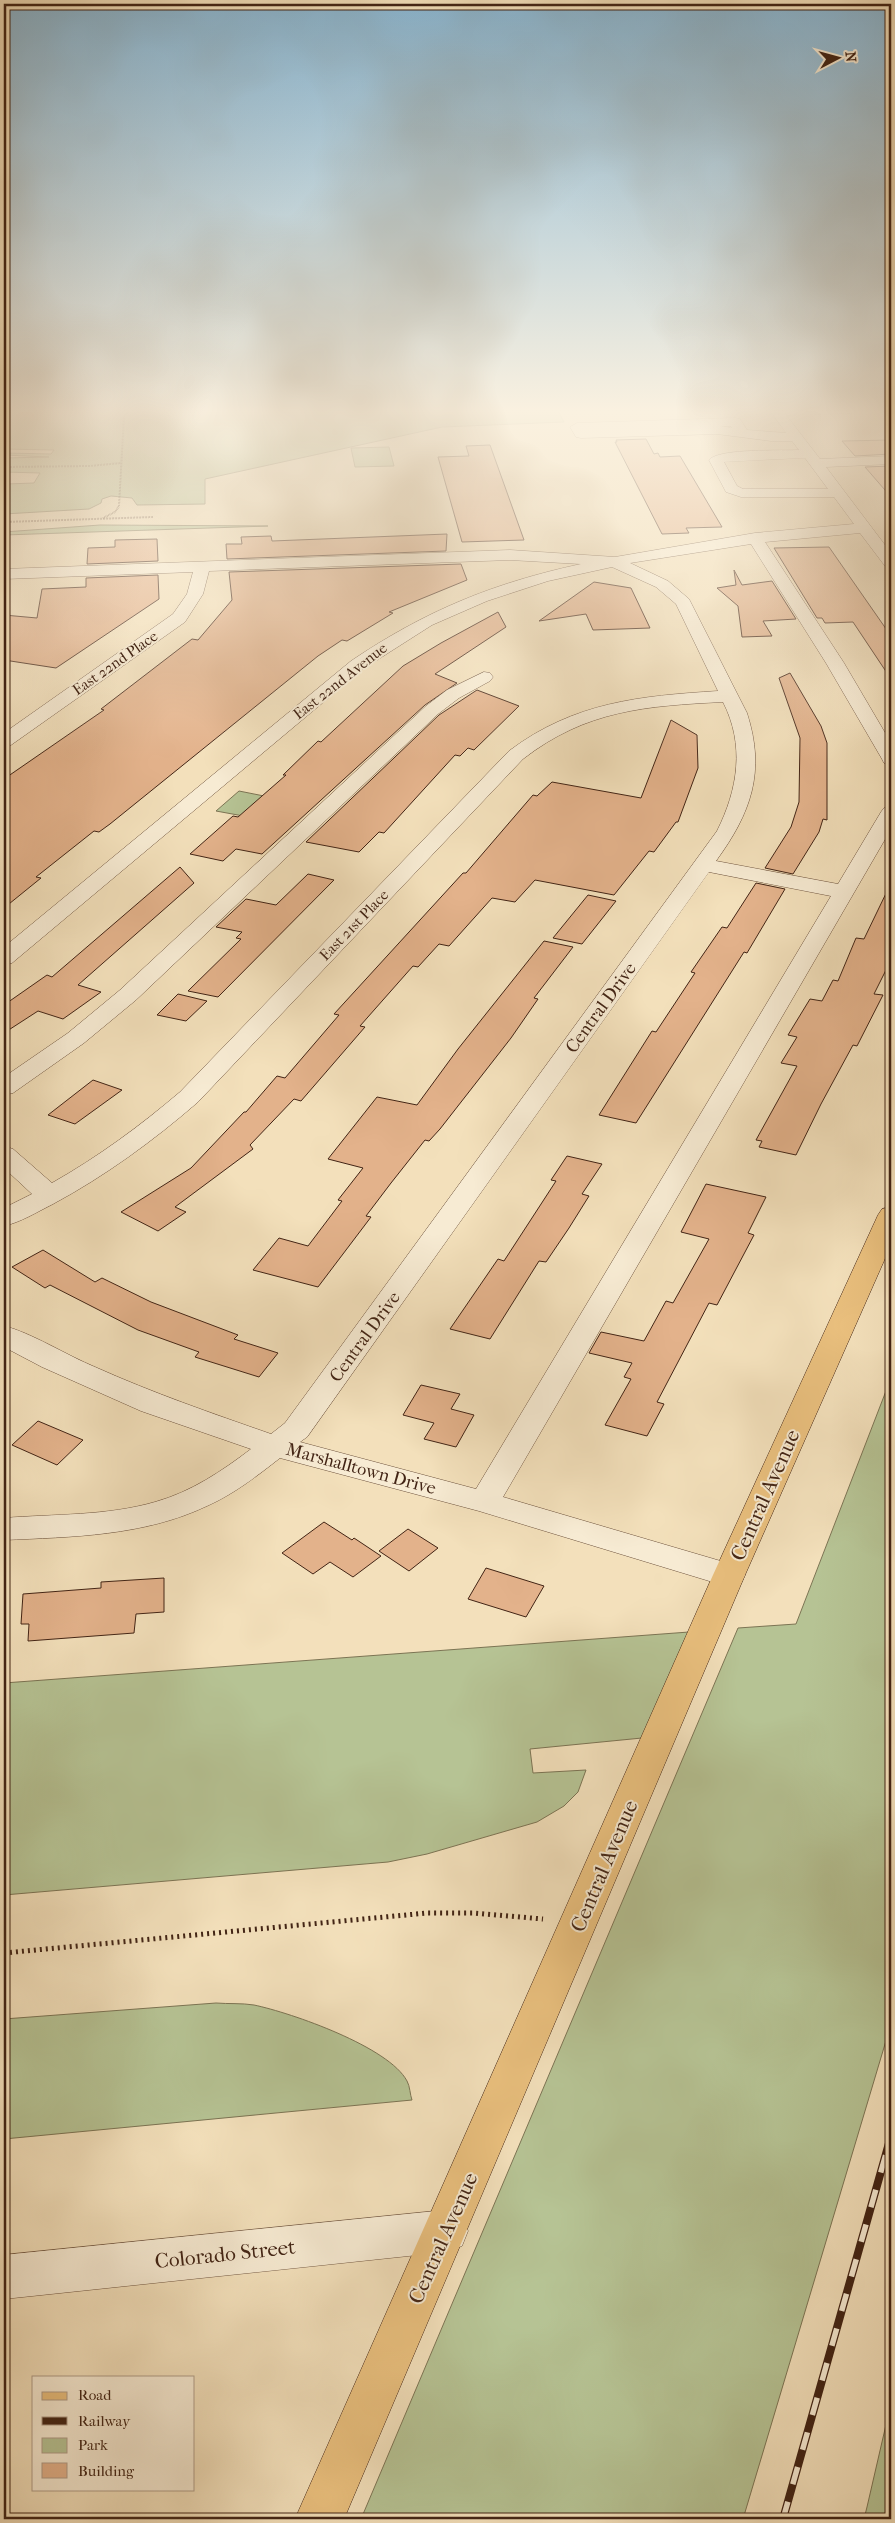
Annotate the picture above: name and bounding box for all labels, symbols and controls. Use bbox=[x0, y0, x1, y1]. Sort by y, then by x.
north arrow bbox=[812, 32, 862, 82]
text: N bbox=[841, 51, 859, 63]
street label: East 22nd Place bbox=[69, 627, 162, 699]
street label: East 22nd Avenue bbox=[290, 638, 391, 723]
street label: East 21st Place bbox=[316, 885, 393, 964]
street label: Central Drive bbox=[561, 959, 641, 1057]
street label: Central Drive bbox=[325, 1288, 405, 1386]
street label: Central Avenue bbox=[725, 1426, 805, 1564]
street label: Marshalltown Drive bbox=[284, 1439, 438, 1499]
street label: Central Avenue bbox=[565, 1797, 643, 1935]
street label: Central Avenue bbox=[403, 2169, 483, 2307]
street label: Colorado Street bbox=[153, 2235, 297, 2273]
legend bbox=[32, 2376, 195, 2490]
text: Road bbox=[78, 2386, 112, 2404]
text: Railway bbox=[78, 2412, 131, 2430]
text: Park bbox=[78, 2436, 108, 2454]
text: Building bbox=[78, 2462, 135, 2480]

